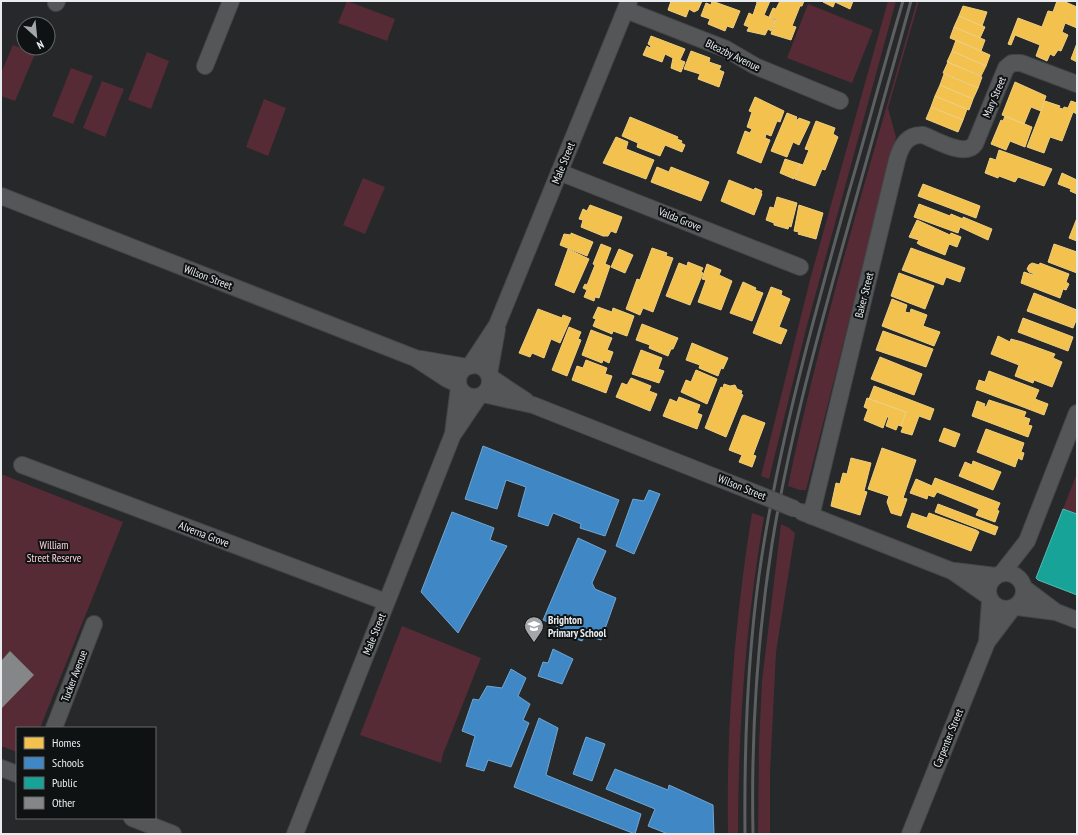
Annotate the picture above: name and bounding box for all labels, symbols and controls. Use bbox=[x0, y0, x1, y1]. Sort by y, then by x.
north arrow bbox=[16, 16, 56, 56]
street label: Bleazby Avenue bbox=[703, 36, 763, 74]
text: N bbox=[35, 37, 46, 53]
street label: Mary Street bbox=[979, 74, 1009, 120]
street label: Male Street bbox=[548, 140, 578, 186]
street label: Valda Grove bbox=[656, 204, 704, 234]
street label: Wilson Street bbox=[182, 261, 234, 293]
street label: Baker Street bbox=[852, 271, 876, 319]
street label: Wilson Street bbox=[716, 471, 768, 503]
street label: Alverna Grove bbox=[177, 518, 232, 550]
park label: William Street Reserve bbox=[27, 538, 82, 565]
street label: Male Street bbox=[359, 611, 389, 657]
place label: Brighton Primary School bbox=[548, 613, 606, 640]
school or university icon: Brighton Primary School bbox=[523, 615, 545, 643]
street label: Tucker Avenue bbox=[58, 648, 90, 704]
street label: Carpenter Street bbox=[930, 707, 966, 769]
legend bbox=[16, 727, 156, 819]
text: Homes bbox=[52, 735, 80, 750]
text: Schools bbox=[52, 755, 84, 770]
text: Public bbox=[52, 775, 78, 790]
text: Other bbox=[52, 795, 76, 810]

